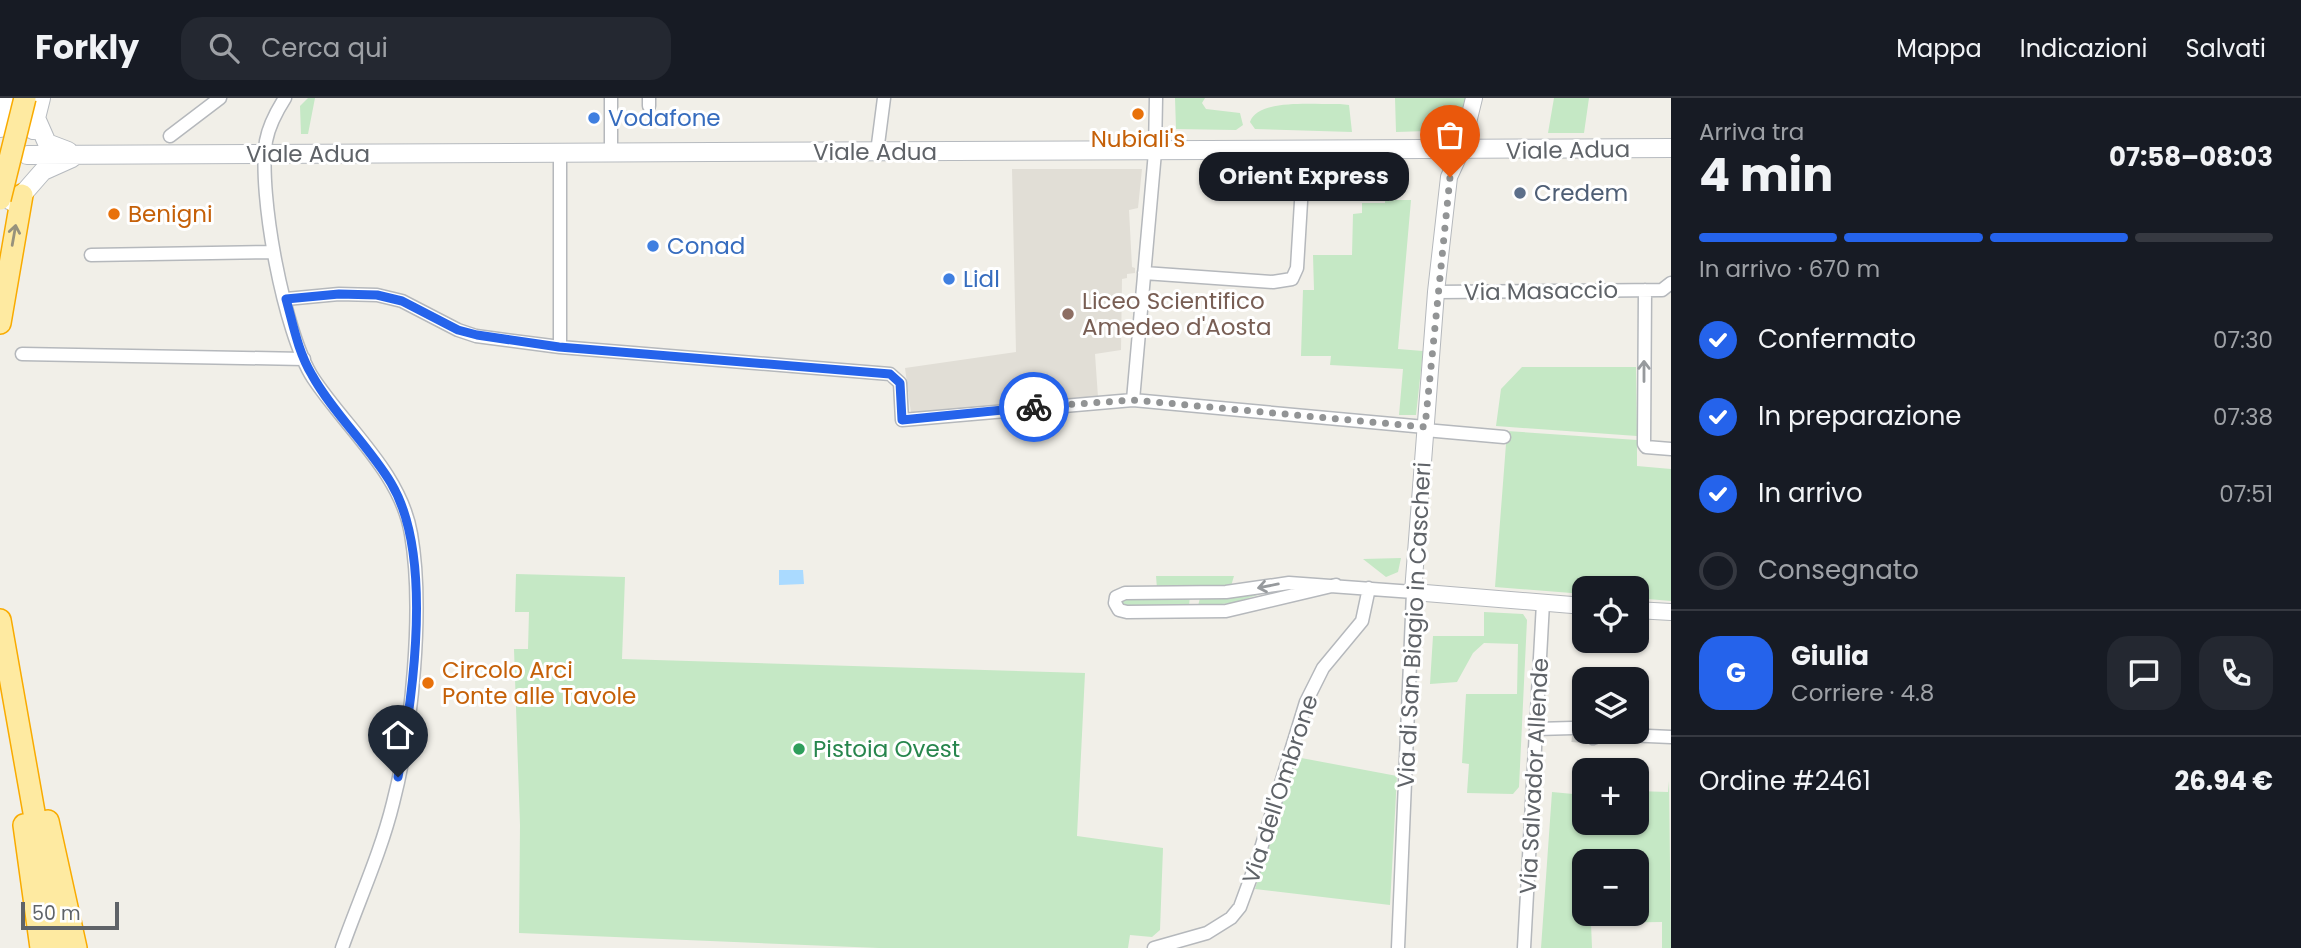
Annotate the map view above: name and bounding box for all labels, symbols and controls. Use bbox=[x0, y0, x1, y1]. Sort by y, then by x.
search box bbox=[181, 17, 671, 80]
text: Forkly bbox=[35, 24, 139, 71]
icon: search bbox=[205, 29, 243, 67]
text: Cerca qui bbox=[261, 30, 388, 66]
text: Mappa bbox=[1896, 32, 1982, 65]
text: Indicazioni bbox=[2020, 32, 2147, 65]
text: Salvati bbox=[2185, 32, 2266, 65]
place label: Vodafone bbox=[608, 102, 721, 134]
pin bbox=[1420, 105, 1480, 177]
marker: Nubiali's bbox=[1130, 106, 1146, 122]
marker: Vodafone bbox=[586, 110, 602, 126]
icon: bag bbox=[1431, 116, 1469, 154]
text: Arriva tra bbox=[1699, 116, 1804, 148]
place label: Nubiali's bbox=[1091, 123, 1185, 155]
street label: Viale Adua bbox=[1506, 133, 1630, 167]
street label: Viale Adua bbox=[813, 136, 937, 168]
street label: Viale Adua bbox=[246, 138, 370, 170]
text: 07:58–08:03 bbox=[2109, 139, 2273, 175]
text: 4 min bbox=[1699, 143, 1833, 207]
callout: Orient Express bbox=[1198, 153, 1408, 202]
text: Orient Express bbox=[1219, 160, 1389, 192]
place label: Credem bbox=[1534, 177, 1628, 209]
marker: Credem bbox=[1512, 185, 1528, 201]
place label: Benigni bbox=[128, 198, 213, 230]
marker: Benigni bbox=[106, 206, 122, 222]
one-way arrow bbox=[8, 224, 21, 247]
place label: Conad bbox=[667, 230, 745, 262]
marker: Conad bbox=[645, 238, 661, 254]
text: In arrivo · 670 m bbox=[1699, 253, 1880, 285]
place label: Lidl bbox=[963, 263, 1000, 295]
marker: Lidl bbox=[941, 271, 957, 287]
street label: Via Masaccio bbox=[1464, 274, 1618, 308]
place label: Liceo Scientifico Amedeo d'Aosta bbox=[1082, 285, 1271, 343]
marker: Liceo Scientifico Amedeo d'Aosta bbox=[1060, 306, 1076, 322]
icon: check bbox=[1699, 321, 1737, 359]
text: Confermato bbox=[1758, 321, 1916, 357]
text: 07:30 bbox=[2213, 324, 2273, 356]
one-way arrow bbox=[1637, 360, 1651, 383]
courier bbox=[999, 372, 1069, 442]
icon: bike bbox=[1015, 388, 1053, 426]
icon: check bbox=[1699, 398, 1737, 436]
text: In preparazione bbox=[1758, 398, 1961, 434]
text: 07:38 bbox=[2213, 401, 2273, 433]
street label: Via di San Biagio in Cascheri bbox=[1389, 461, 1439, 789]
icon: check bbox=[1699, 475, 1737, 513]
text: In arrivo bbox=[1758, 475, 1863, 511]
text: 07:51 bbox=[2219, 478, 2273, 510]
text: Consegnato bbox=[1758, 552, 1919, 588]
map controls bbox=[1572, 576, 1649, 926]
button: locate bbox=[1572, 576, 1649, 653]
one-way arrow bbox=[1257, 580, 1280, 594]
button: chat bbox=[2107, 636, 2181, 710]
button: phone bbox=[2199, 636, 2273, 710]
text: Giulia bbox=[1791, 638, 1869, 674]
place label: Circolo Arci Ponte alle Tavole bbox=[442, 654, 636, 712]
text: G bbox=[1726, 655, 1746, 691]
street label: Via Salvador Allende bbox=[1512, 657, 1556, 895]
button: layers bbox=[1572, 667, 1649, 744]
marker: Circolo Arci Ponte alle Tavole bbox=[420, 675, 436, 691]
text: Corriere · 4.8 bbox=[1791, 677, 1934, 709]
street label: Via dell'Ombrone bbox=[1234, 690, 1326, 888]
pin bbox=[368, 705, 428, 777]
icon: home bbox=[379, 716, 417, 754]
place label: Pistoia Ovest bbox=[813, 733, 960, 765]
marker: Pistoia Ovest bbox=[791, 741, 807, 757]
button: + bbox=[1572, 758, 1649, 835]
text: Ordine #2461 bbox=[1699, 763, 1871, 799]
text: 26.94 € bbox=[2174, 763, 2273, 799]
button: − bbox=[1572, 849, 1649, 926]
scale bar bbox=[21, 899, 119, 931]
text: 50 m bbox=[32, 900, 81, 927]

